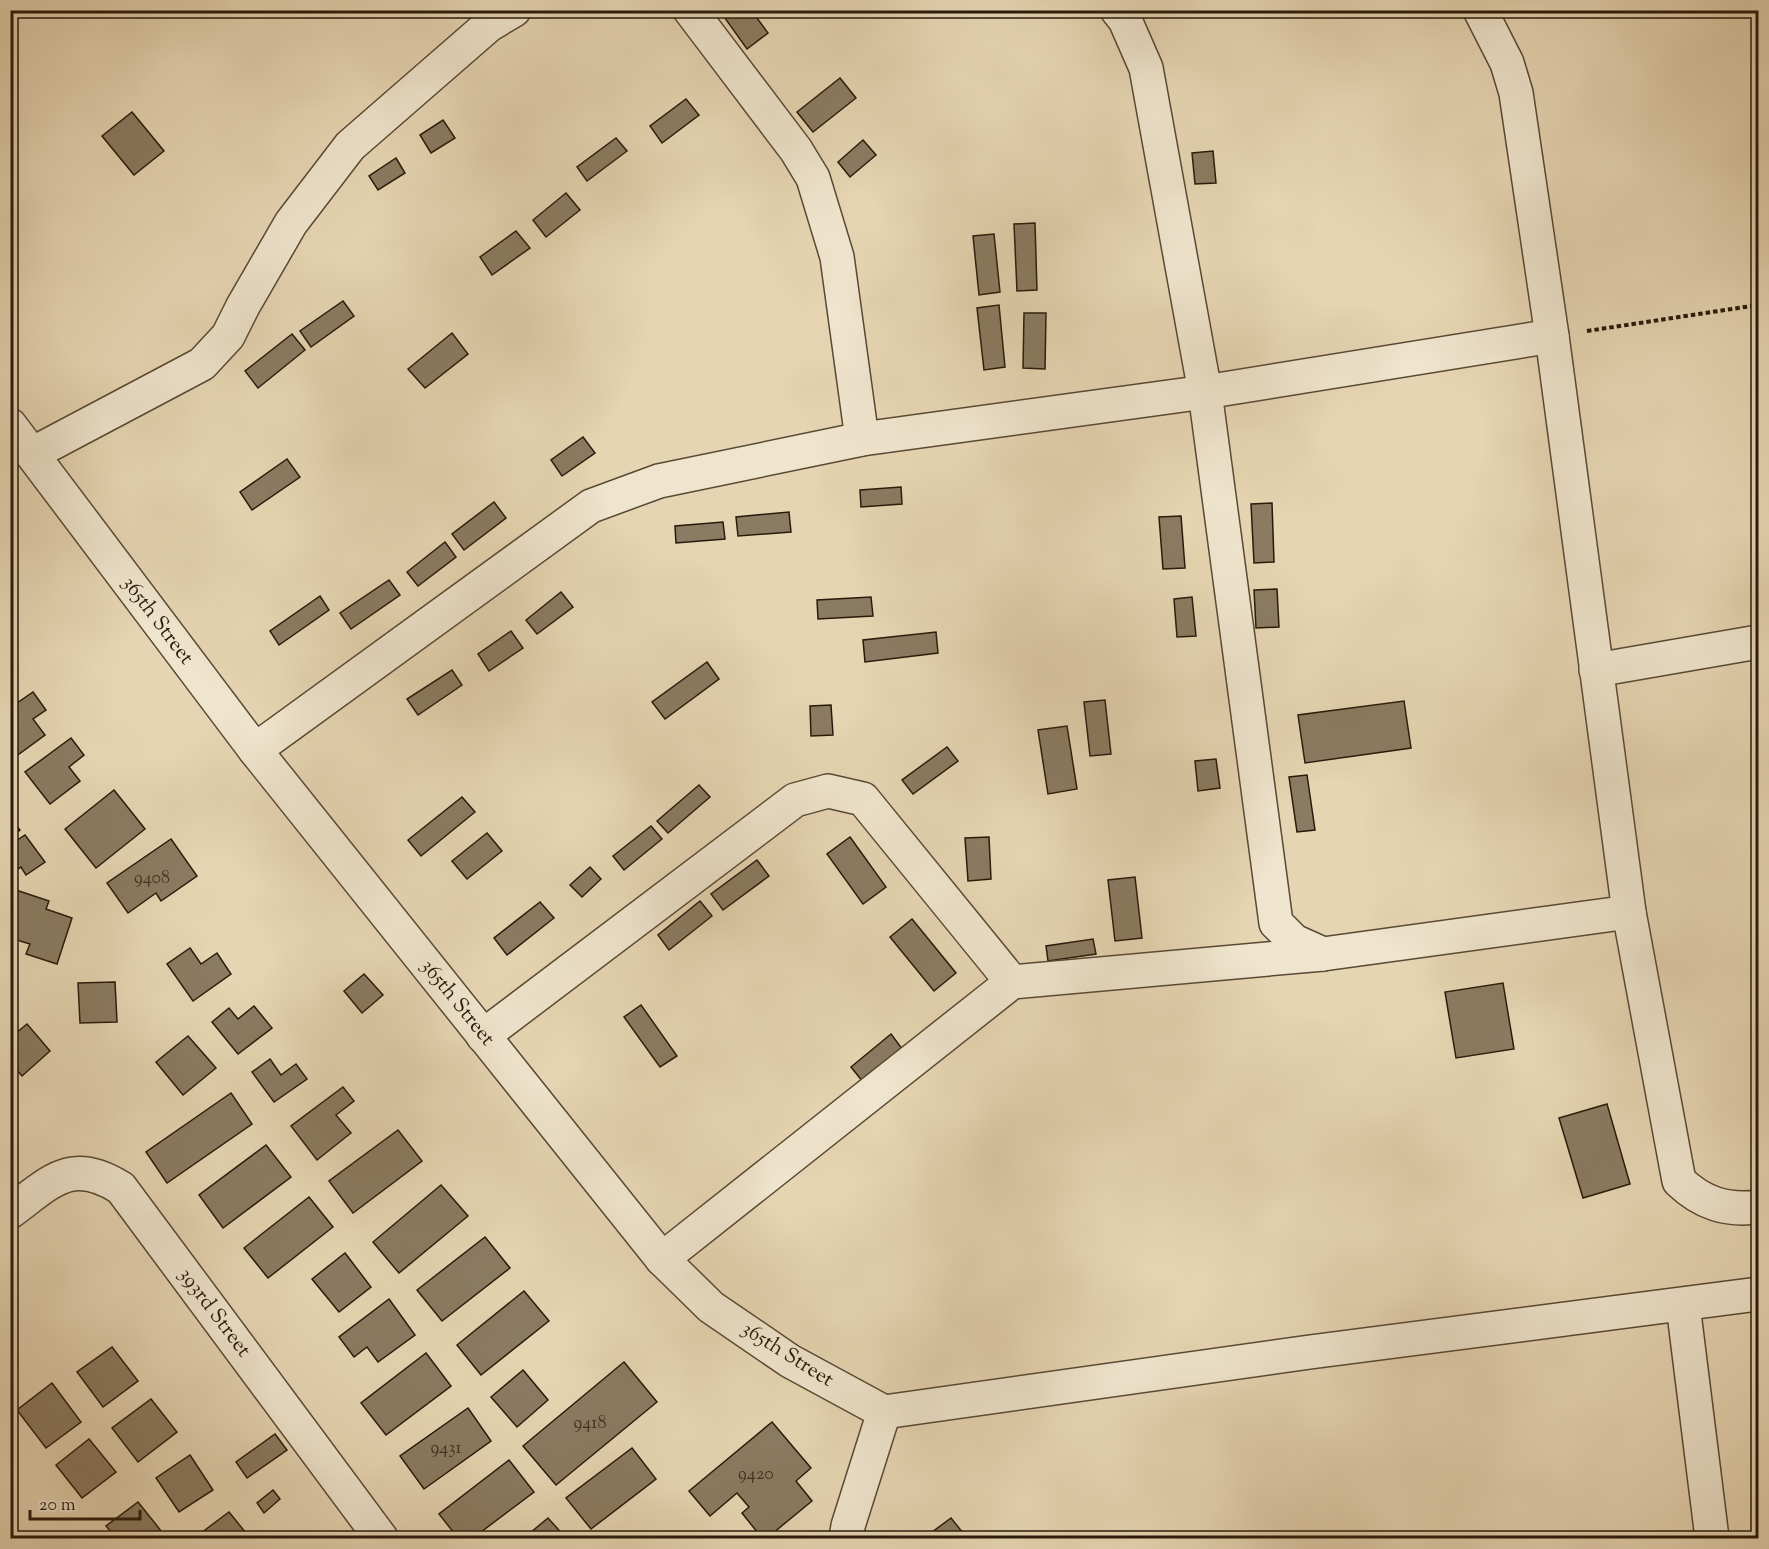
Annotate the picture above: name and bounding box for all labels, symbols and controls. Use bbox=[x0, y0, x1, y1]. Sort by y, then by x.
street label: 365th Street bbox=[114, 570, 200, 672]
house number: 9408 bbox=[134, 866, 170, 892]
street label: 365th Street bbox=[413, 953, 501, 1053]
street label: 393rd Street bbox=[170, 1262, 258, 1364]
street label: 365th Street bbox=[735, 1315, 839, 1395]
house number: 9418 bbox=[574, 1411, 606, 1437]
house number: 9431 bbox=[430, 1436, 462, 1462]
house number: 9420 bbox=[738, 1462, 774, 1488]
scale bar bbox=[30, 1483, 140, 1521]
text: 20 m bbox=[39, 1493, 76, 1519]

